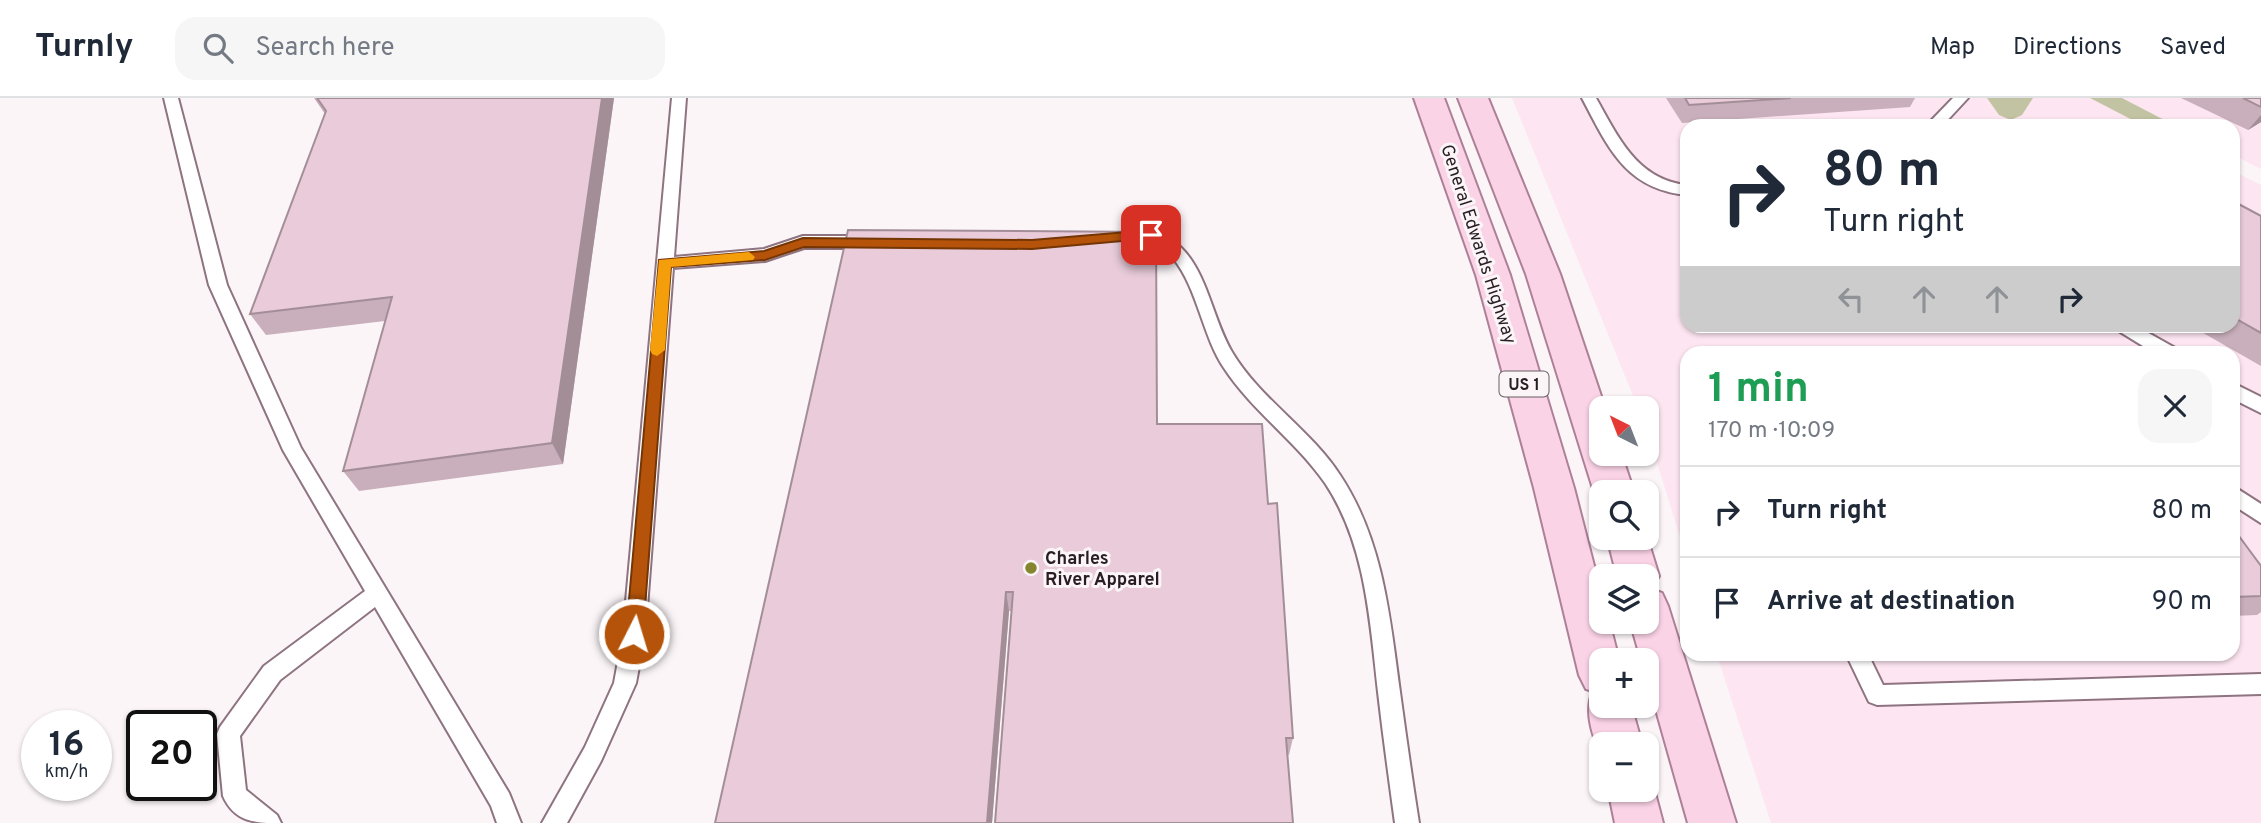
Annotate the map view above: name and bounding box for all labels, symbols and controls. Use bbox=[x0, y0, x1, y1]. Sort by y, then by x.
search box bbox=[175, 17, 665, 80]
text: Turnly bbox=[35, 27, 133, 69]
icon: search bbox=[199, 29, 237, 67]
text: Search here bbox=[255, 32, 394, 65]
text: Map bbox=[1930, 33, 1975, 63]
text: Directions bbox=[2013, 33, 2122, 63]
text: Saved bbox=[2160, 33, 2226, 63]
street label: General Edwards Highway bbox=[1434, 142, 1521, 347]
text: 80 m bbox=[1823, 142, 1940, 204]
icon: right bbox=[1708, 147, 1799, 238]
text: Turn right bbox=[1823, 203, 1965, 243]
pin bbox=[1121, 205, 1181, 265]
icon: arrive bbox=[1132, 216, 1170, 254]
icon: left bbox=[1832, 280, 1870, 318]
icon: ahead bbox=[1905, 280, 1943, 318]
icon: ahead bbox=[1978, 280, 2016, 318]
icon: right bbox=[2051, 280, 2089, 318]
text: 1 min bbox=[1708, 364, 1809, 417]
button: close bbox=[2138, 369, 2212, 443]
road number: US 1 bbox=[1500, 372, 1548, 396]
north arrow bbox=[1589, 396, 1659, 466]
map controls bbox=[1589, 396, 1659, 802]
text: 170 m · 10:09 bbox=[1708, 417, 1835, 446]
button: search bbox=[1589, 480, 1659, 550]
icon: right bbox=[1708, 493, 1746, 531]
text: Turn right bbox=[1767, 495, 1887, 528]
text: 80 m bbox=[2152, 495, 2212, 528]
place label: Charles River Apparel bbox=[1045, 548, 1160, 592]
marker: Charles River Apparel bbox=[1023, 560, 1039, 576]
button: layers bbox=[1589, 564, 1659, 634]
icon: arrive bbox=[1708, 584, 1746, 622]
text: Arrive at destination bbox=[1767, 586, 2015, 619]
text: 90 m bbox=[2152, 586, 2212, 619]
position arrow bbox=[597, 597, 671, 671]
button: + bbox=[1589, 648, 1659, 718]
speed limit sign: 20 bbox=[126, 710, 217, 801]
text: 16 bbox=[49, 724, 84, 768]
button: − bbox=[1589, 732, 1659, 802]
text: km/h bbox=[45, 761, 88, 784]

